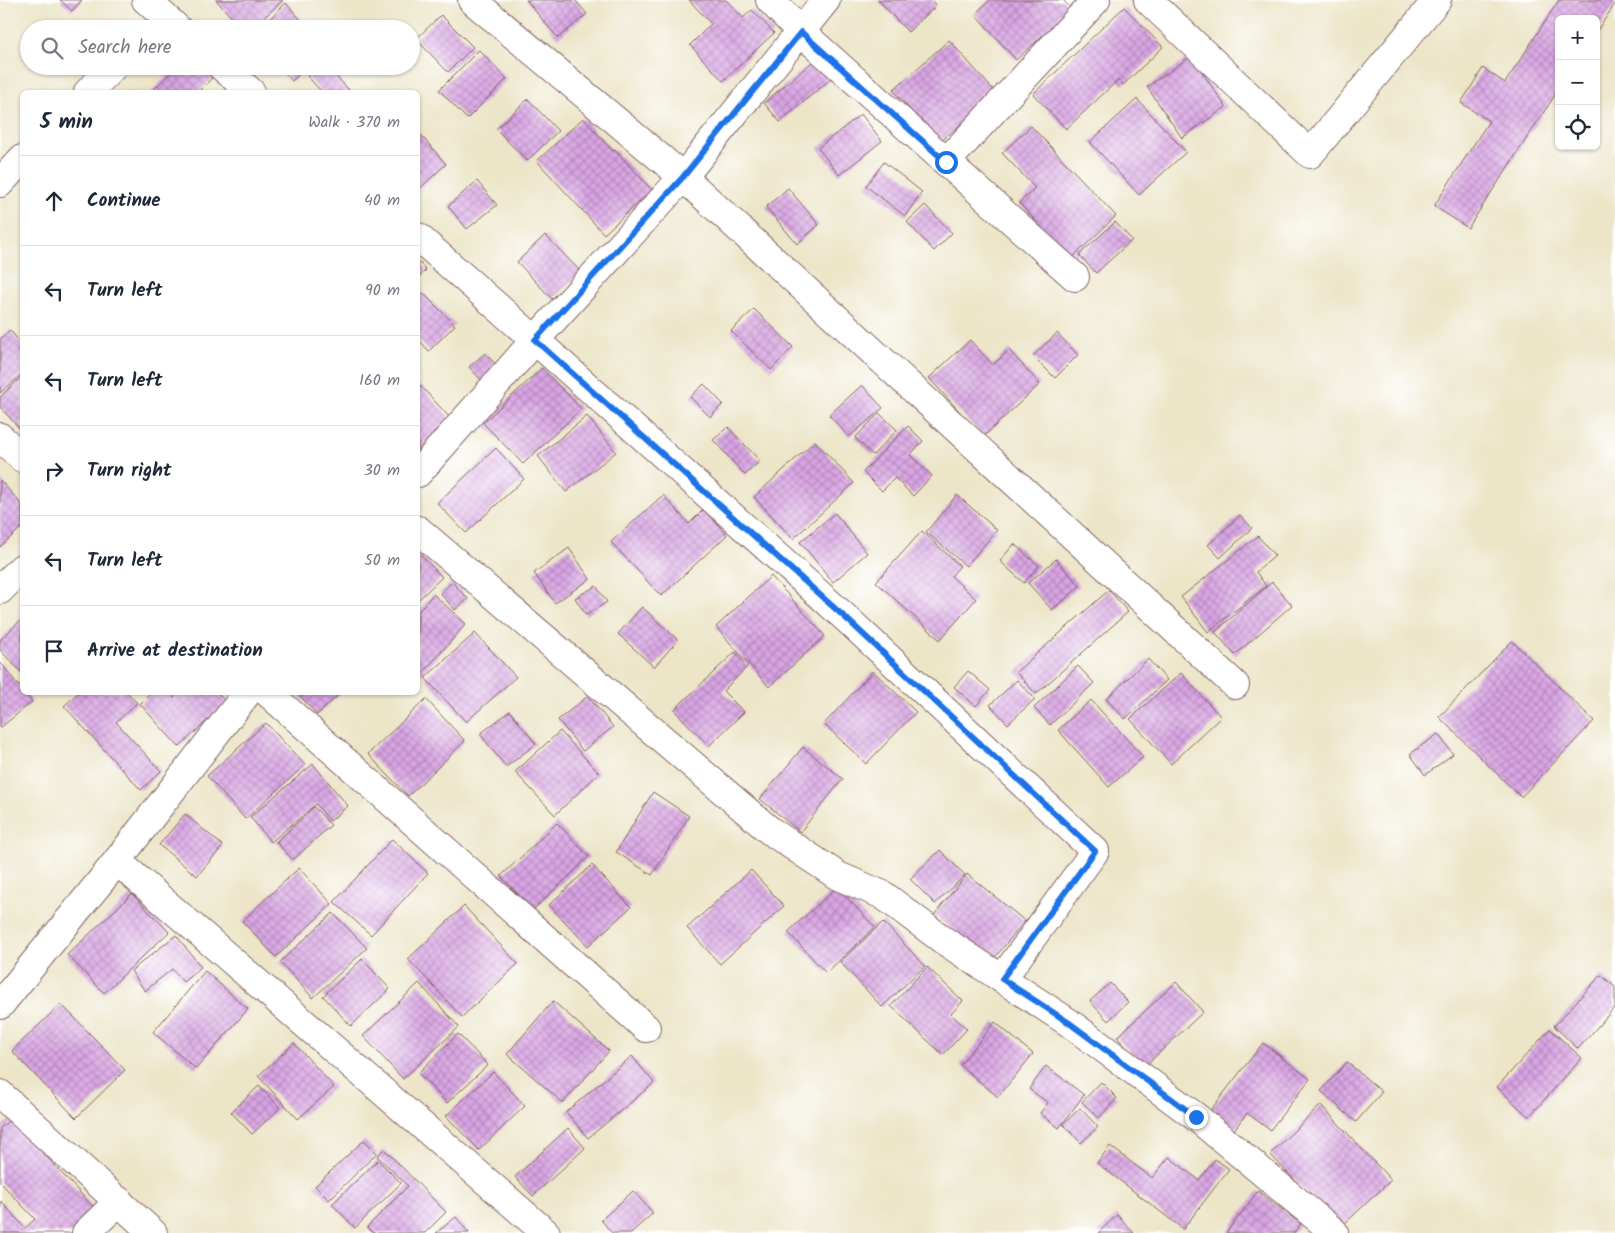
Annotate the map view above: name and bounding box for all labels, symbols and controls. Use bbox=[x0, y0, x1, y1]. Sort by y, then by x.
map controls bbox=[1555, 15, 1600, 150]
button: + bbox=[1555, 15, 1600, 60]
search box bbox=[20, 20, 420, 75]
text: Search here bbox=[78, 33, 172, 63]
icon: search bbox=[38, 34, 66, 62]
button: − bbox=[1555, 60, 1600, 105]
button: locate bbox=[1555, 105, 1600, 150]
text: 5 min bbox=[40, 106, 93, 139]
text: Walk · 370 m bbox=[308, 110, 400, 135]
route start bbox=[935, 151, 958, 174]
text: Continue bbox=[87, 186, 160, 216]
icon: ahead bbox=[40, 187, 68, 215]
text: 40 m bbox=[364, 188, 400, 213]
text: Turn left bbox=[87, 276, 162, 306]
icon: left bbox=[40, 277, 68, 305]
text: 90 m bbox=[365, 278, 400, 303]
text: Turn left bbox=[87, 366, 162, 396]
icon: left bbox=[40, 367, 68, 395]
text: 160 m bbox=[359, 368, 400, 393]
text: Turn right bbox=[87, 456, 172, 486]
icon: right bbox=[40, 457, 68, 485]
text: 30 m bbox=[364, 458, 400, 483]
text: Turn left bbox=[87, 546, 162, 576]
icon: left bbox=[40, 547, 68, 575]
text: 50 m bbox=[364, 548, 400, 573]
text: Arrive at destination bbox=[87, 636, 263, 666]
icon: arrive bbox=[40, 637, 68, 665]
route end bbox=[1185, 1106, 1208, 1129]

